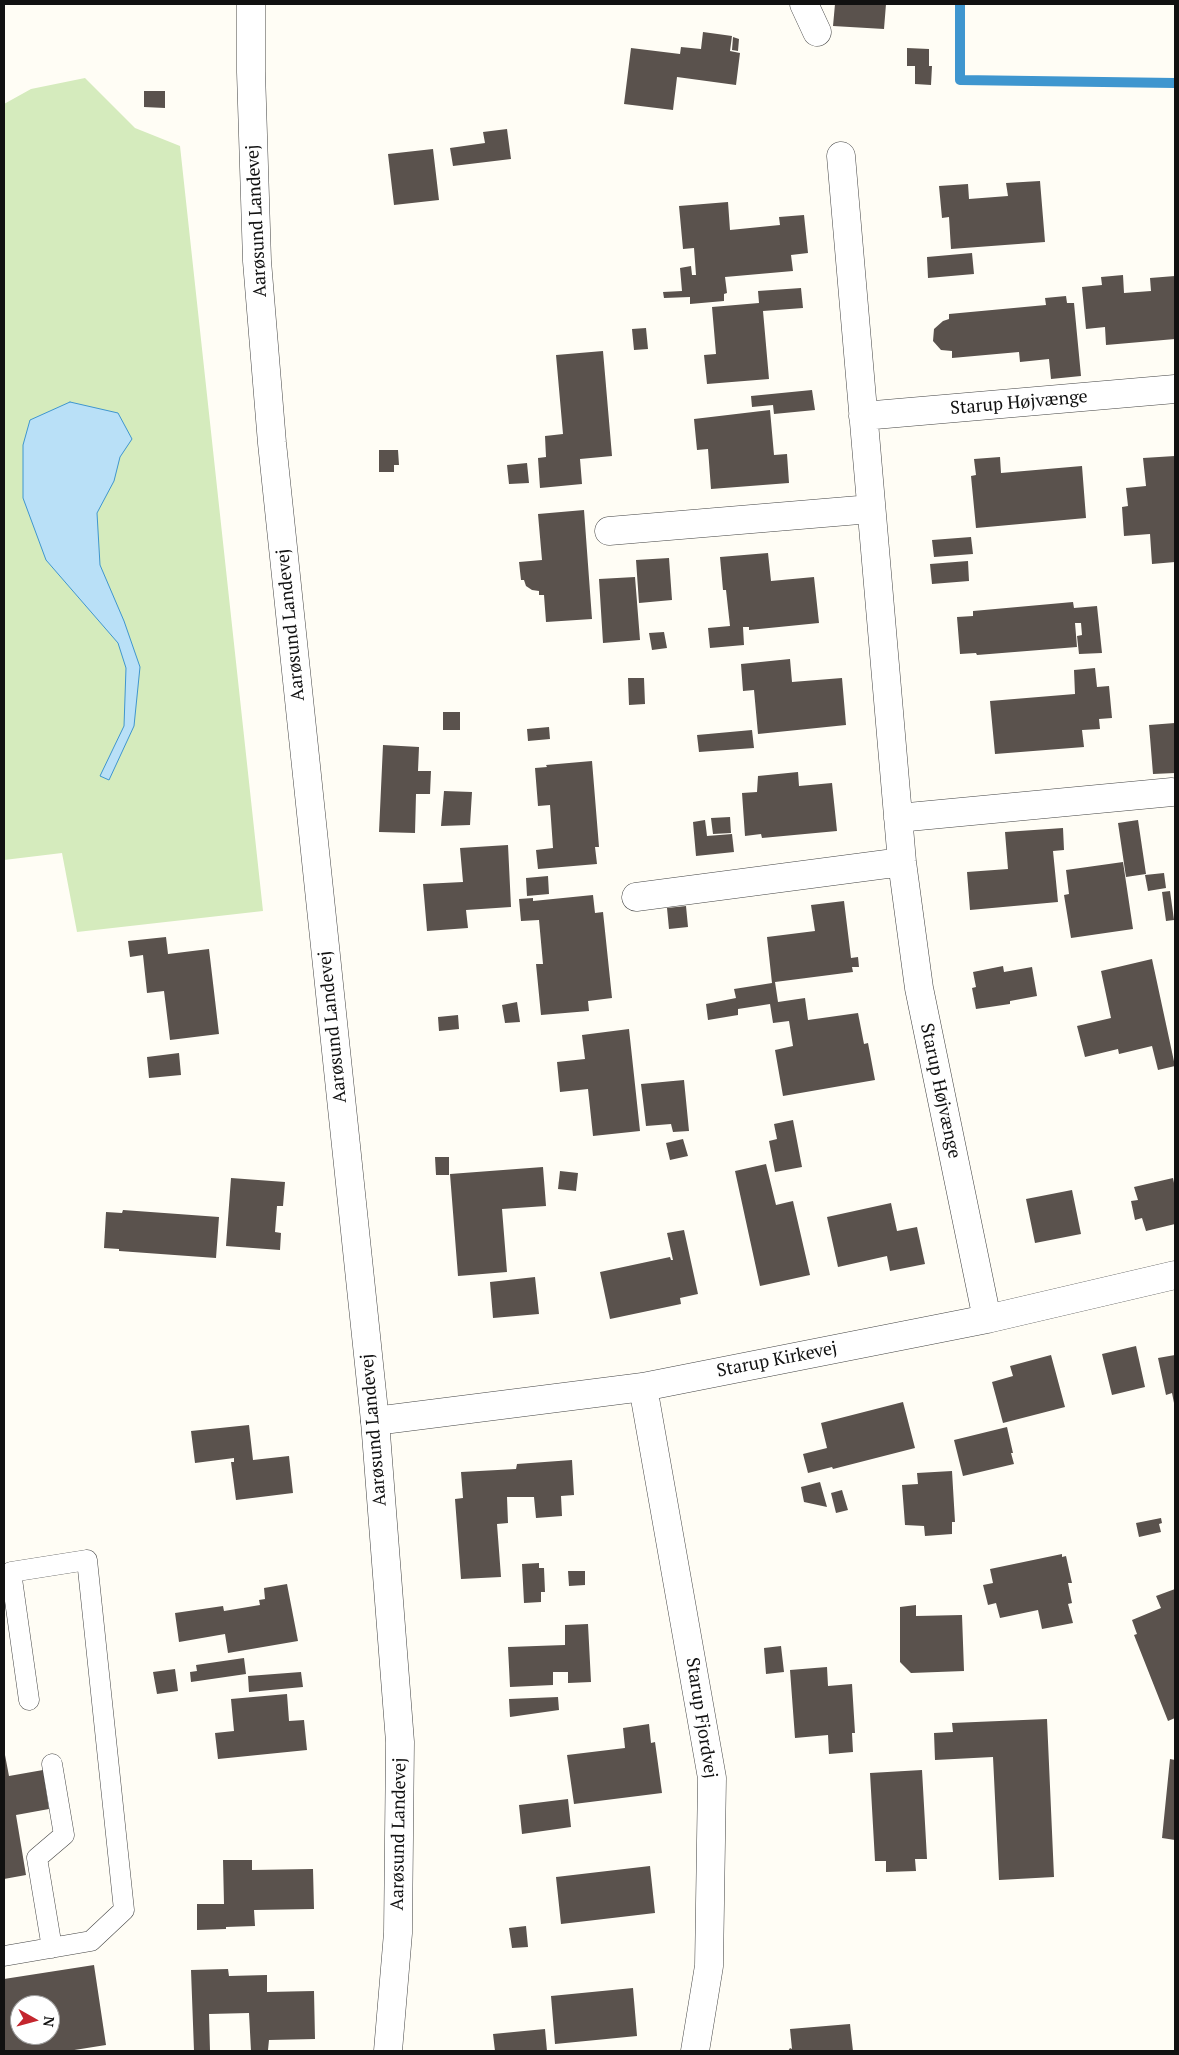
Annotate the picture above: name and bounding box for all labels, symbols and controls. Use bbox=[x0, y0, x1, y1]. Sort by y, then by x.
street label: Aarøsund Landevej bbox=[242, 144, 272, 298]
street label: Starup Højvænge bbox=[949, 386, 1089, 420]
street label: Aarøsund Landevej bbox=[272, 548, 310, 702]
street label: Aarøsund Landevej bbox=[314, 950, 352, 1104]
street label: Starup Højvænge bbox=[915, 1021, 965, 1161]
street label: Starup Kirkevej bbox=[715, 1338, 839, 1382]
street label: Aarøsund Landevej bbox=[357, 1353, 391, 1507]
street label: Starup Fjordvej bbox=[681, 1656, 721, 1780]
street label: Aarøsund Landevej bbox=[387, 1757, 411, 1911]
north arrow bbox=[10, 1995, 60, 2045]
text: N bbox=[39, 2015, 59, 2028]

